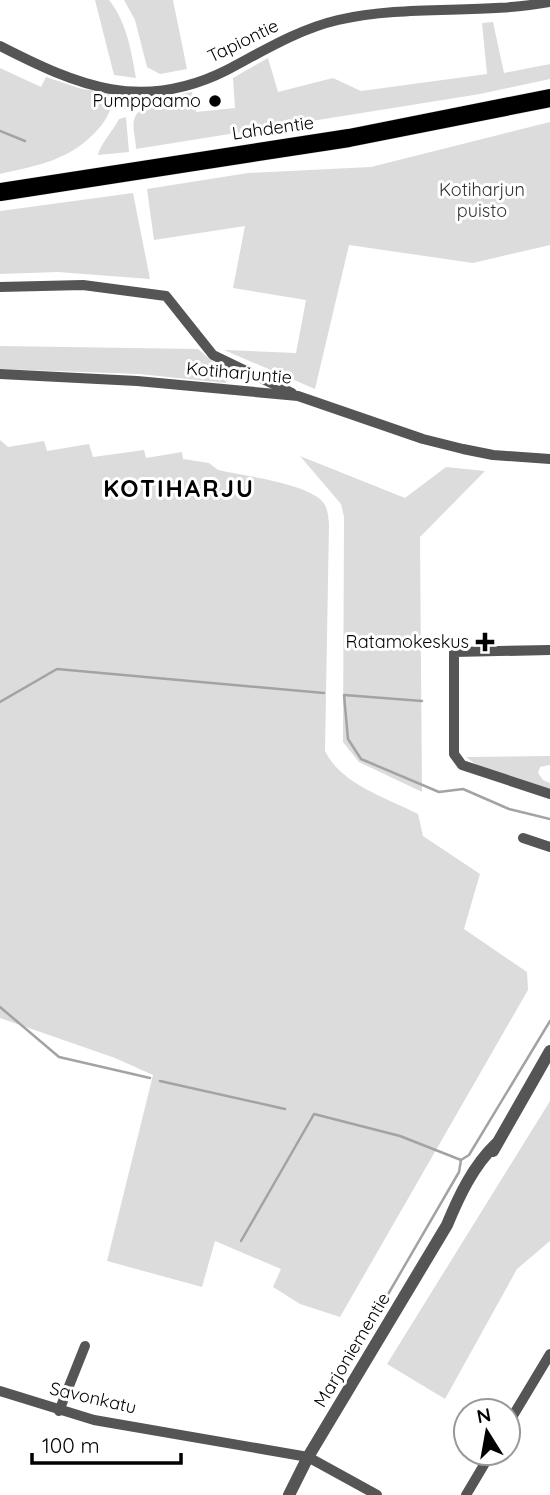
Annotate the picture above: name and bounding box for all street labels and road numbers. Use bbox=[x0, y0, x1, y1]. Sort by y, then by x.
street label: Tapiontie bbox=[204, 14, 282, 68]
street label: Lahdentie bbox=[231, 110, 315, 145]
street label: Kotiharjuntie bbox=[185, 356, 293, 389]
street label: Marjoniementie bbox=[308, 1288, 395, 1411]
street label: Savonkatu bbox=[47, 1376, 139, 1419]

